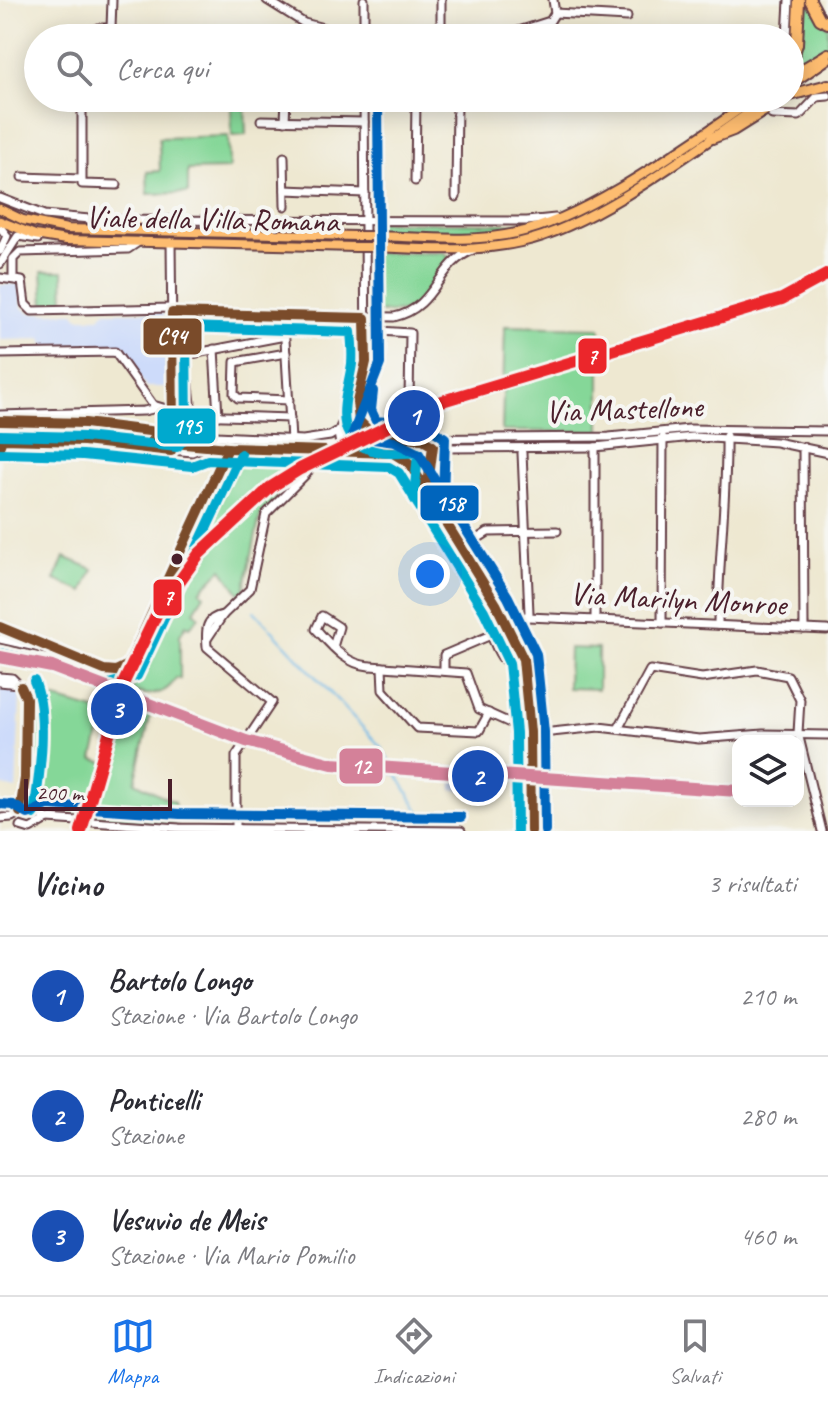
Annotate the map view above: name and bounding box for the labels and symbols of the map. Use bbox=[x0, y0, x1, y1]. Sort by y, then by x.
street label: Viale della Villa Romana bbox=[85, 196, 341, 242]
line badge: C94 bbox=[142, 317, 203, 356]
text: C94 bbox=[157, 323, 190, 351]
line badge: 7 bbox=[577, 337, 608, 375]
text: 7 bbox=[587, 343, 599, 371]
pin: 1 bbox=[388, 386, 440, 446]
street label: Via Mastellone bbox=[545, 386, 706, 432]
line badge: 195 bbox=[156, 407, 217, 445]
text: 195 bbox=[172, 413, 204, 441]
line badge: 158 bbox=[419, 484, 480, 522]
text: 158 bbox=[435, 490, 468, 518]
unlabelled marker bbox=[169, 551, 185, 567]
your location bbox=[410, 554, 450, 594]
street label: Via Marilyn Monroe bbox=[569, 573, 790, 625]
line badge: 7 bbox=[152, 578, 183, 617]
text: 7 bbox=[163, 584, 175, 612]
pin: 3 bbox=[91, 679, 143, 739]
pin: 2 bbox=[452, 746, 504, 806]
line badge: 12 bbox=[338, 747, 384, 785]
text: 12 bbox=[351, 753, 373, 781]
scale bar bbox=[24, 775, 172, 811]

